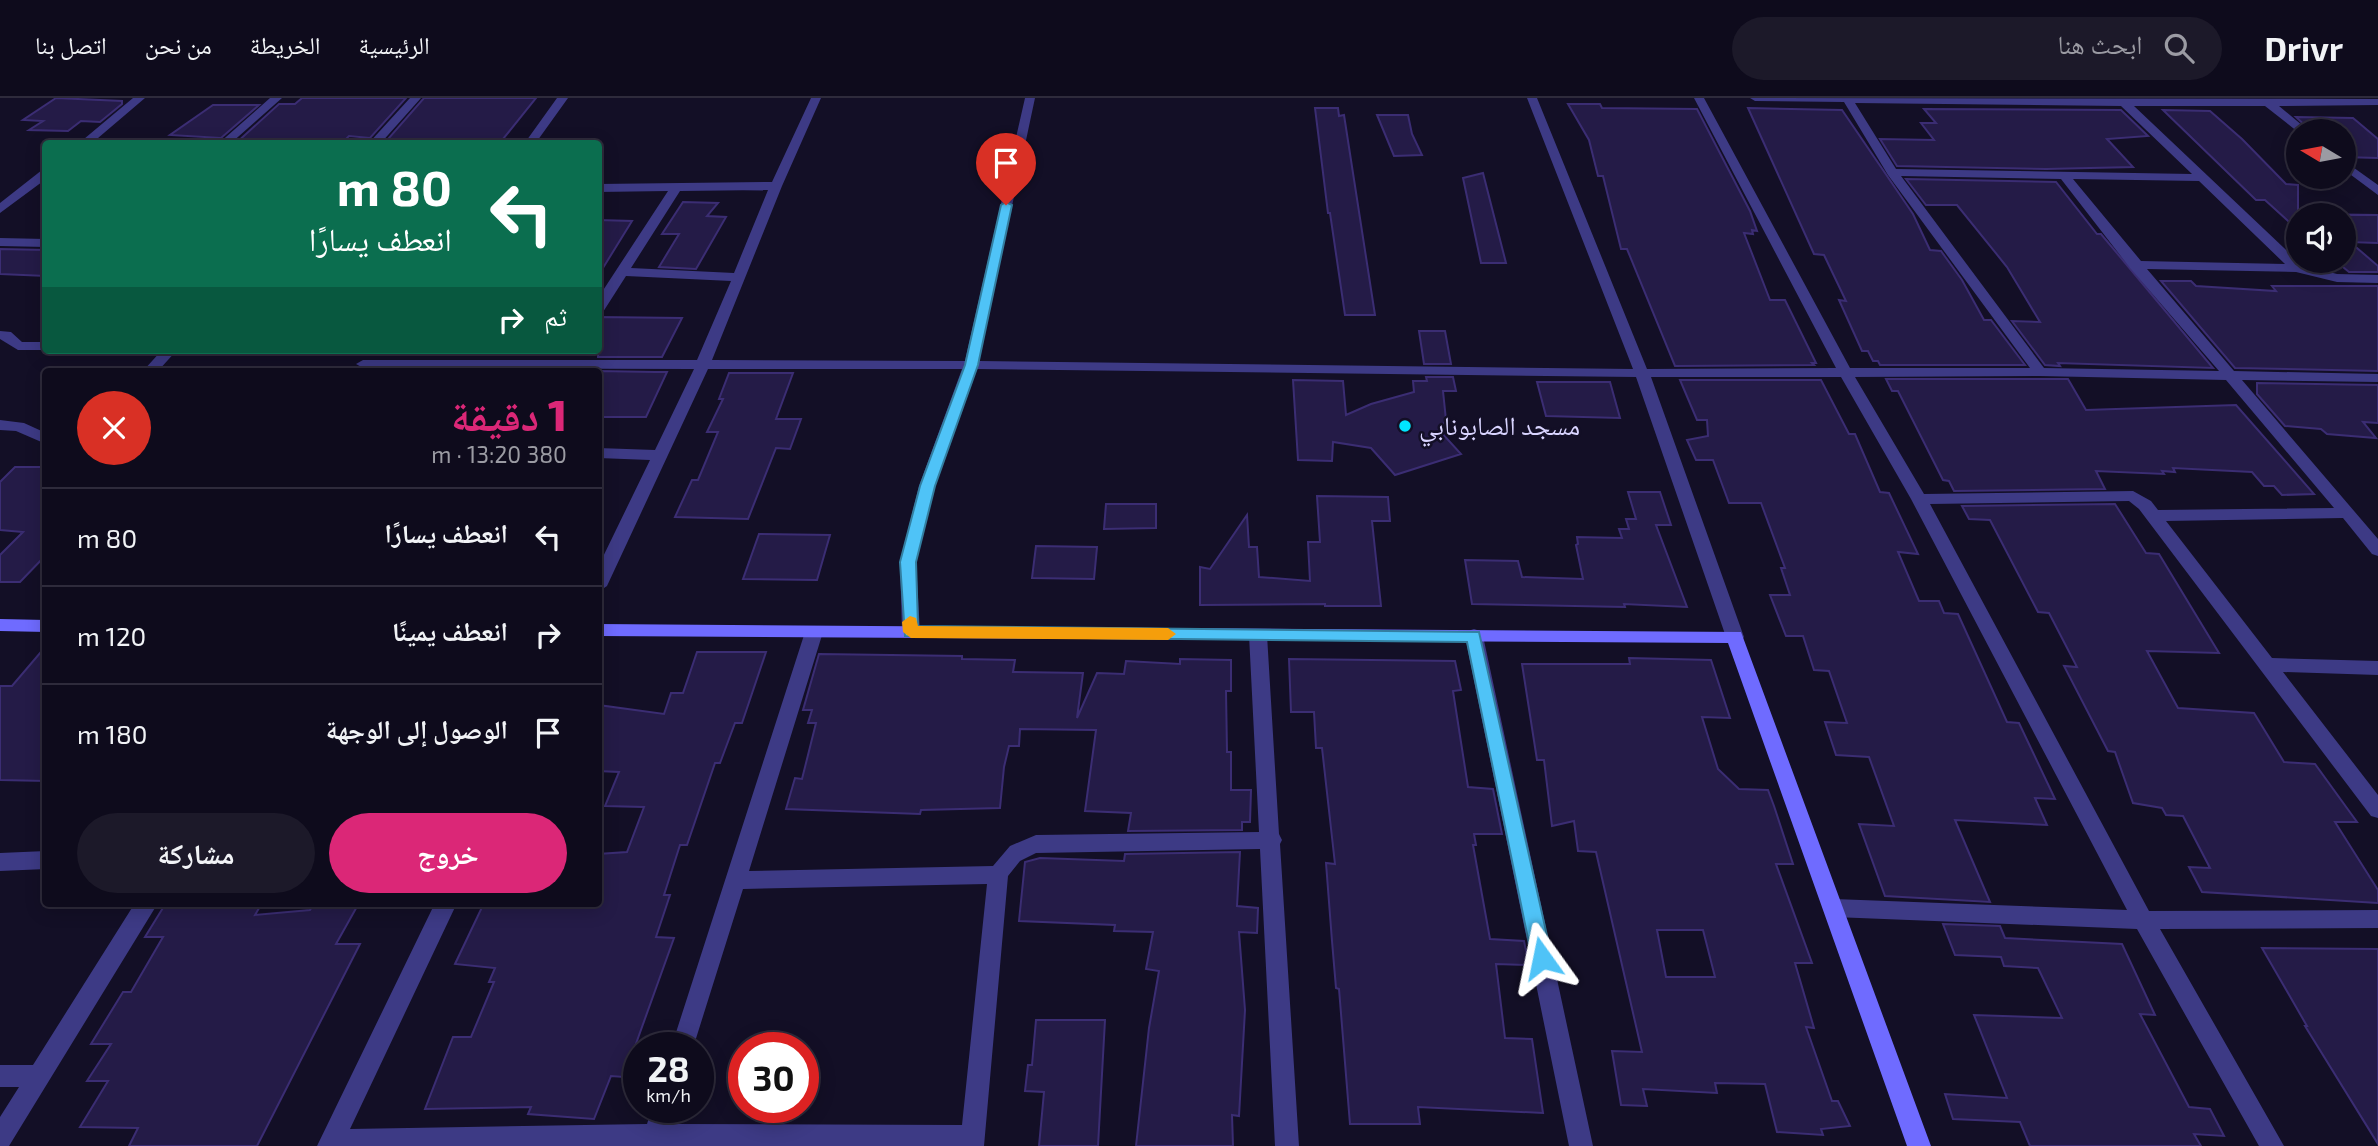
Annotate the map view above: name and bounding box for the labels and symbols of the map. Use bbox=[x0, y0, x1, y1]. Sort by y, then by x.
north arrow bbox=[2286, 119, 2356, 189]
pin bbox=[976, 133, 1036, 205]
place label: مسجد الصابونابي bbox=[1419, 409, 1580, 447]
marker: مسجد الصابونابي bbox=[1397, 418, 1413, 434]
position arrow bbox=[1505, 921, 1579, 995]
speed limit sign: 30 bbox=[728, 1032, 819, 1123]

